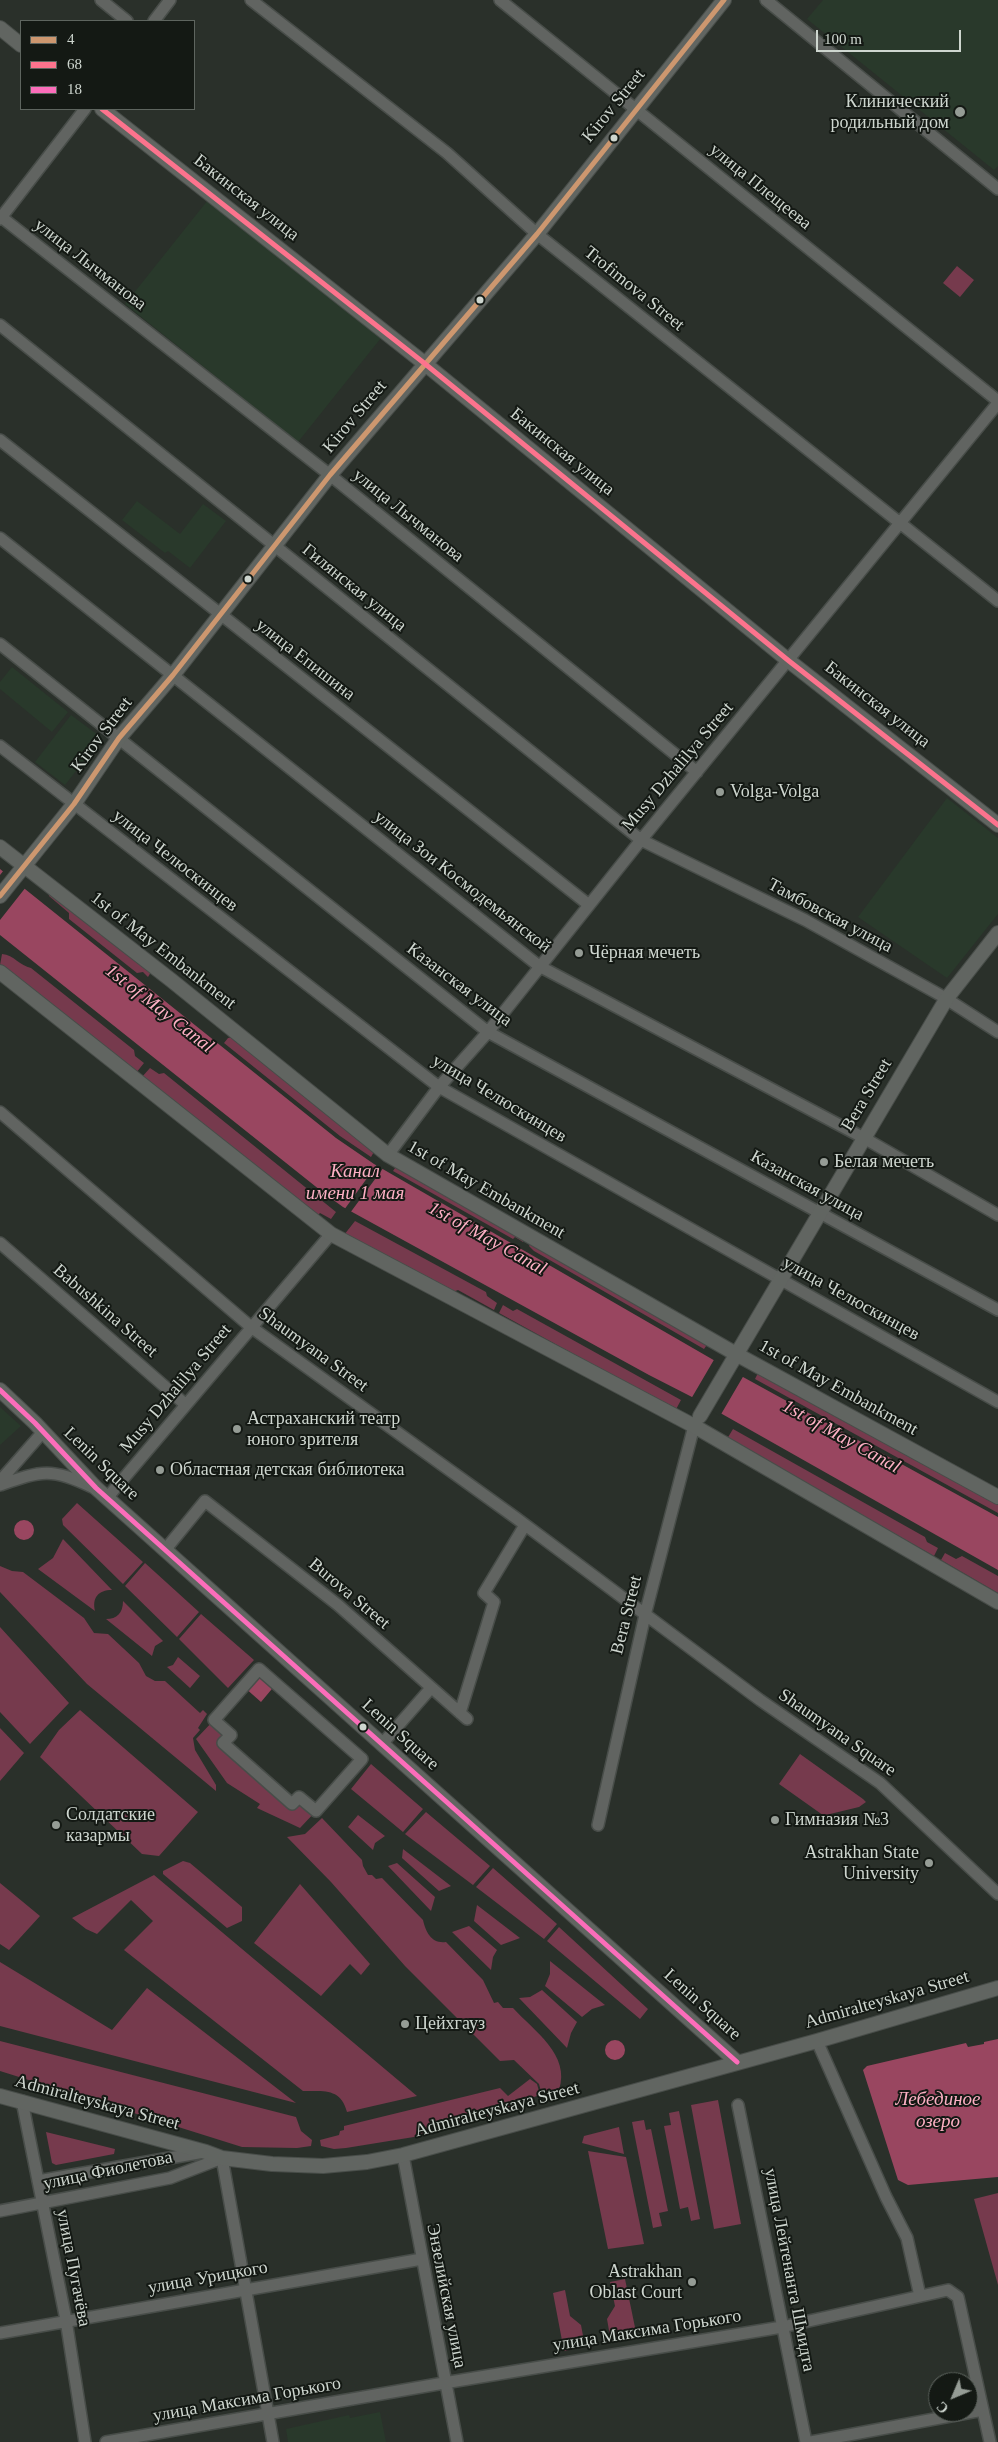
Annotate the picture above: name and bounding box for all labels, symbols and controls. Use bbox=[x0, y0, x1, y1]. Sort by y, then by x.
legend bbox=[20, 20, 195, 110]
scale bar bbox=[818, 20, 963, 52]
text: 4 bbox=[67, 31, 75, 47]
text: 100 m bbox=[824, 31, 862, 47]
text: 68 bbox=[67, 56, 82, 72]
street label: Kirov Street bbox=[578, 65, 650, 147]
text: 18 bbox=[67, 81, 82, 97]
place label: Клинический родильный дом bbox=[830, 91, 949, 134]
marker: Клинический родильный дом bbox=[953, 105, 967, 119]
unlabelled marker bbox=[609, 133, 619, 143]
street label: улица Плещеева bbox=[705, 139, 815, 235]
street label: Бакинская улица bbox=[189, 150, 303, 246]
street label: улица Лычманова bbox=[30, 214, 150, 316]
street label: Trofimova Street bbox=[579, 242, 689, 336]
unlabelled marker bbox=[475, 295, 485, 305]
street label: Kirov Street bbox=[318, 376, 392, 458]
street label: Бакинская улица bbox=[505, 403, 619, 501]
street label: улица Лычманова bbox=[348, 465, 468, 567]
street label: Гилянская улица bbox=[297, 539, 411, 637]
unlabelled marker bbox=[243, 574, 253, 584]
street label: улица Епишина bbox=[251, 614, 359, 706]
street label: Бакинская улица bbox=[820, 657, 934, 753]
street label: Kirov Street bbox=[67, 693, 137, 777]
street label: Musy Dzhalilya Street bbox=[618, 698, 738, 836]
place label: Volga-Volga bbox=[730, 781, 819, 803]
marker: Volga-Volga bbox=[714, 786, 726, 798]
street label: улица Челюскинцев bbox=[108, 805, 242, 917]
street label: улица Зои Космодемьянской bbox=[369, 806, 555, 958]
street label: Тамбовская улица bbox=[764, 874, 896, 958]
street label: 1st of May Embankment bbox=[86, 888, 240, 1014]
street label: Казанская улица bbox=[402, 938, 516, 1032]
place label: Чёрная мечеть bbox=[589, 942, 700, 964]
marker: Чёрная мечеть bbox=[573, 947, 585, 959]
water label: 1st of May Canal bbox=[100, 960, 218, 1058]
street label: улица Челюскинцев bbox=[428, 1050, 570, 1148]
street label: Bera Street bbox=[837, 1055, 897, 1135]
street label: 1st of May Embankment bbox=[403, 1136, 569, 1244]
street label: Казанская улица bbox=[747, 1146, 867, 1226]
place label: Белая мечеть bbox=[834, 1151, 934, 1173]
marker: Белая мечеть bbox=[818, 1156, 830, 1168]
water label: Канал имени 1 мая bbox=[306, 1161, 404, 1205]
water label: 1st of May Canal bbox=[424, 1197, 550, 1281]
street label: улица Челюскинцев bbox=[779, 1252, 923, 1346]
street label: Babushkina Street bbox=[48, 1260, 162, 1362]
street label: Shaumyana Street bbox=[254, 1303, 372, 1397]
street label: Musy Dzhalilya Street bbox=[116, 1320, 236, 1458]
street label: 1st of May Embankment bbox=[755, 1335, 921, 1441]
water label: 1st of May Canal bbox=[778, 1395, 904, 1479]
place label: Астраханский театр юного зрителя bbox=[247, 1408, 400, 1450]
street label: Lenin Square bbox=[59, 1423, 143, 1505]
marker: Астраханский театр юного зрителя bbox=[231, 1423, 243, 1435]
place label: Областная детская библиотека bbox=[170, 1459, 405, 1481]
marker: Областная детская библиотека bbox=[154, 1464, 166, 1476]
street label: Burova Street bbox=[304, 1554, 394, 1634]
street label: Bera Street bbox=[607, 1573, 647, 1657]
street label: Shaumyana Square bbox=[774, 1684, 900, 1782]
street label: Lenin Square bbox=[357, 1695, 443, 1775]
unlabelled marker bbox=[358, 1722, 368, 1732]
place label: Солдатские казармы bbox=[66, 1804, 155, 1846]
place label: Гимназия №3 bbox=[785, 1809, 889, 1831]
marker: Гимназия №3 bbox=[769, 1814, 781, 1826]
marker: Солдатские казармы bbox=[50, 1819, 62, 1831]
place label: Astrakhan State University bbox=[805, 1842, 919, 1885]
marker: Astrakhan State University bbox=[923, 1857, 935, 1869]
street label: Lenin Square bbox=[659, 1965, 745, 2045]
street label: Admiralteyskaya Street bbox=[803, 1966, 971, 2034]
place label: Цейхгауз bbox=[415, 2013, 485, 2035]
marker: Цейхгауз bbox=[399, 2018, 411, 2030]
street label: Admiralteyskaya Street bbox=[12, 2071, 182, 2135]
street label: Admiralteyskaya Street bbox=[412, 2078, 582, 2142]
water label: Лебединое озеро bbox=[895, 2089, 981, 2133]
street label: улица Фиолетова bbox=[41, 2147, 175, 2195]
street label: улица Лейтенанта Шмидта bbox=[759, 2166, 819, 2374]
street label: улица Пугачёва bbox=[51, 2208, 95, 2328]
street label: Энзелийская улица bbox=[421, 2222, 471, 2370]
street label: улица Урицкого bbox=[146, 2257, 270, 2299]
place label: Astrakhan Oblast Court bbox=[590, 2261, 682, 2304]
marker: Astrakhan Oblast Court bbox=[686, 2276, 698, 2288]
street label: улица Максима Горького bbox=[551, 2305, 743, 2357]
north arrow bbox=[928, 2372, 978, 2422]
street label: улица Максима Горького bbox=[151, 2373, 343, 2427]
text: С bbox=[934, 2398, 952, 2416]

